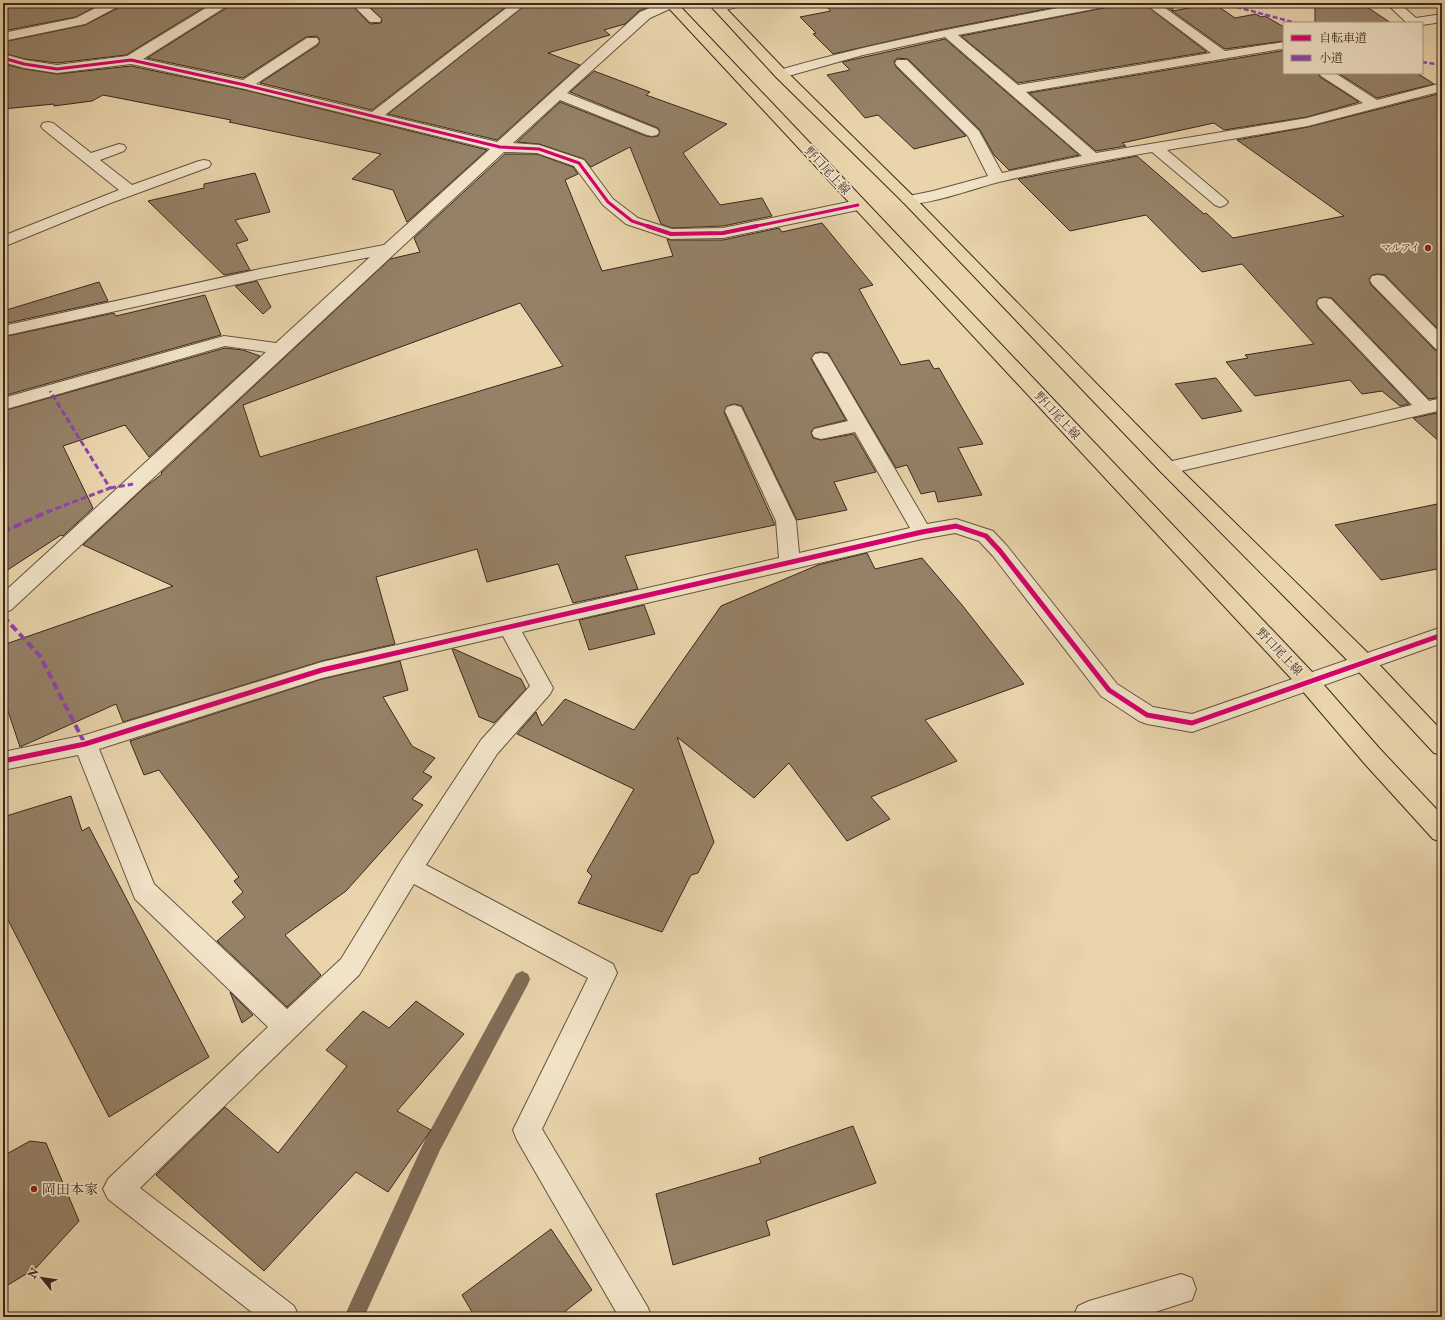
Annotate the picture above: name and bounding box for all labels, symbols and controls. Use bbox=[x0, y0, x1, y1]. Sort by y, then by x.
legend bbox=[1283, 22, 1423, 74]
text: 自転車道 bbox=[1319, 31, 1367, 46]
text: 小道 bbox=[1319, 51, 1343, 66]
street label: 野口尾上線 bbox=[801, 144, 853, 198]
place label: マルアイ bbox=[1381, 242, 1420, 254]
marker: マルアイ bbox=[1423, 243, 1433, 253]
street label: 野口尾上線 bbox=[1031, 389, 1083, 443]
street label: 野口尾上線 bbox=[1253, 625, 1305, 679]
place label: 岡田本家 bbox=[42, 1181, 98, 1198]
marker: 岡田本家 bbox=[29, 1184, 39, 1194]
north arrow bbox=[22, 1258, 62, 1298]
text: N bbox=[25, 1265, 42, 1282]

